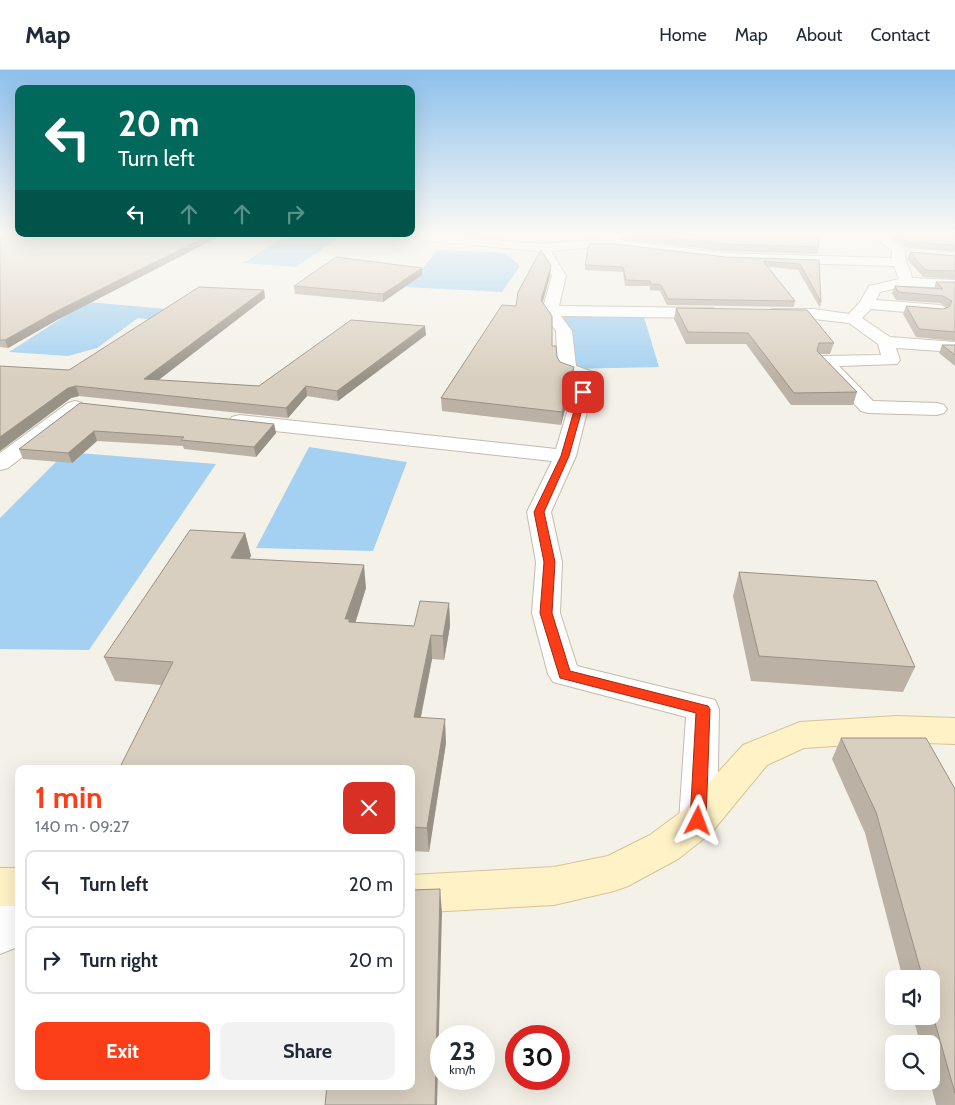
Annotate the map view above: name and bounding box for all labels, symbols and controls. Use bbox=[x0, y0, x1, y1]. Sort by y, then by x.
text: Map bbox=[25, 20, 71, 49]
text: Home bbox=[659, 24, 707, 46]
text: Map bbox=[735, 24, 768, 46]
text: About bbox=[796, 24, 842, 46]
text: Contact bbox=[870, 24, 930, 46]
text: 20 m bbox=[118, 102, 200, 145]
icon: left bbox=[35, 105, 100, 170]
text: Turn left bbox=[118, 145, 195, 172]
icon: left bbox=[122, 200, 150, 228]
icon: ahead bbox=[175, 200, 203, 228]
icon: ahead bbox=[228, 200, 256, 228]
icon: right bbox=[281, 200, 309, 228]
pin bbox=[562, 371, 604, 413]
icon: arrive bbox=[569, 378, 597, 406]
text: 1 min bbox=[35, 779, 103, 816]
button: close bbox=[343, 782, 395, 834]
position arrow bbox=[671, 794, 723, 846]
text: 140 m · 09:27 bbox=[35, 817, 129, 836]
icon: left bbox=[37, 870, 65, 898]
text: Turn left bbox=[80, 873, 148, 896]
text: 20 m bbox=[349, 873, 393, 896]
icon: right bbox=[37, 946, 65, 974]
text: Turn right bbox=[80, 949, 158, 972]
text: 20 m bbox=[349, 949, 393, 972]
map controls bbox=[885, 970, 940, 1090]
button: sound bbox=[885, 970, 940, 1025]
button: Exit bbox=[35, 1022, 210, 1080]
button: Share bbox=[220, 1022, 395, 1080]
speed limit sign: 30 bbox=[505, 1025, 570, 1090]
button: search bbox=[885, 1035, 940, 1090]
text: 23 bbox=[449, 1036, 476, 1066]
text: km/h bbox=[449, 1062, 476, 1077]

